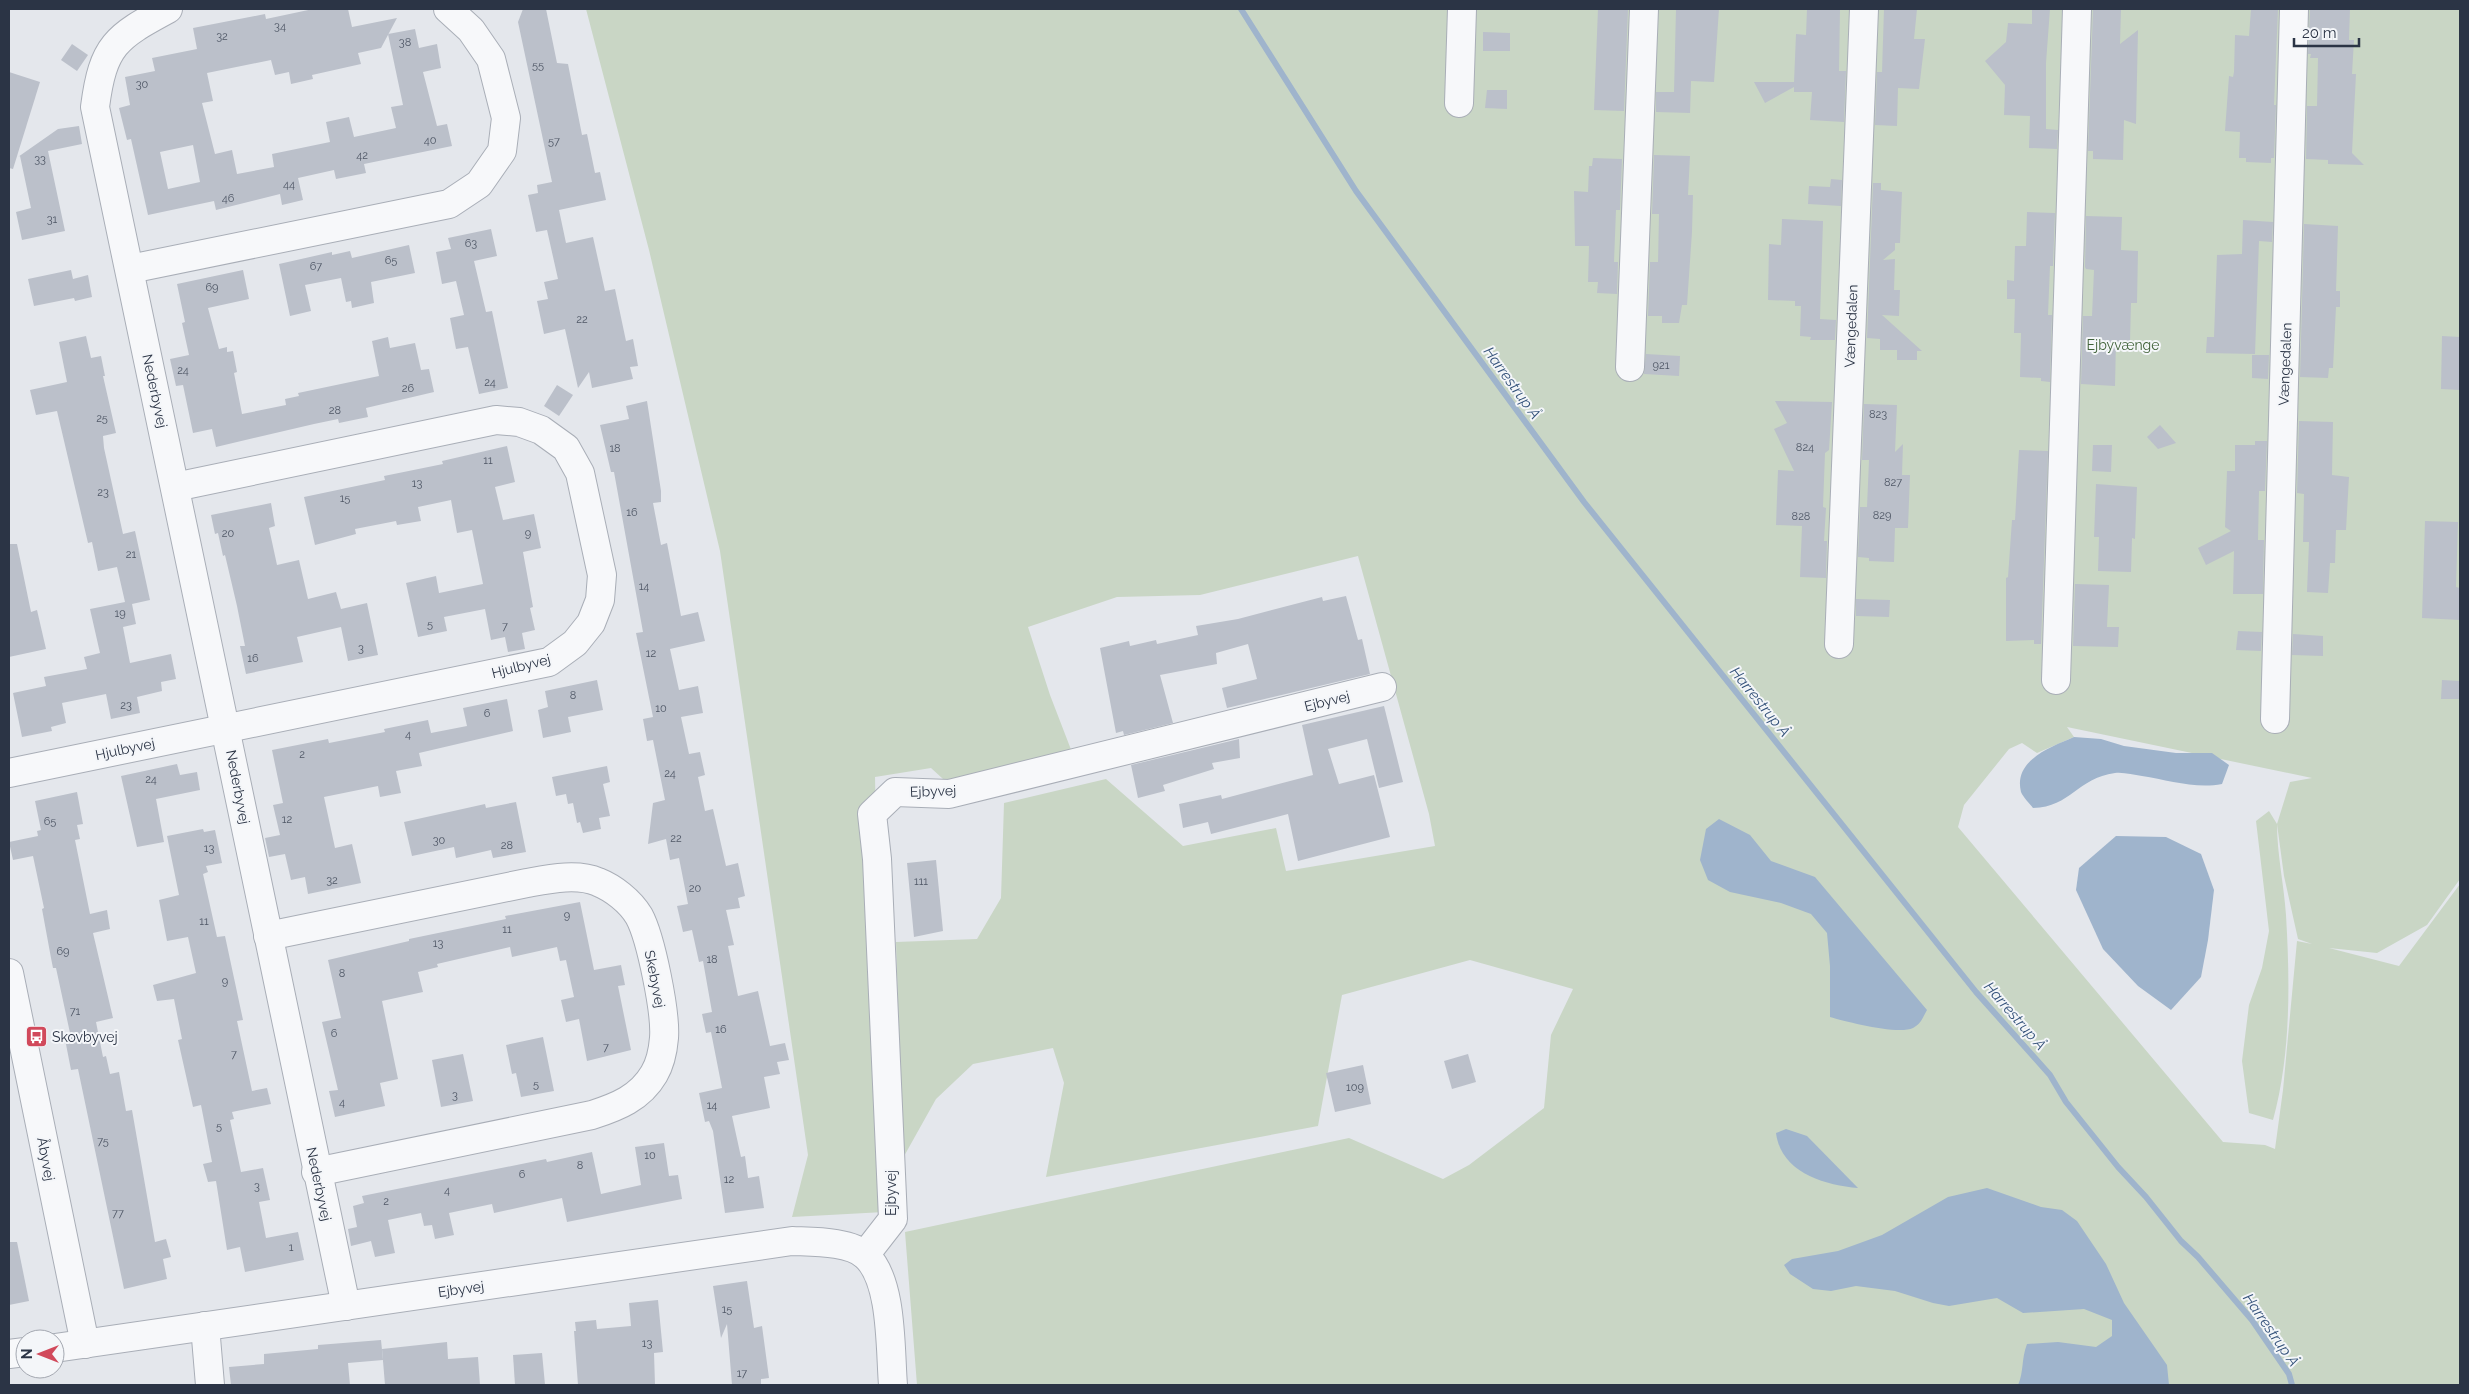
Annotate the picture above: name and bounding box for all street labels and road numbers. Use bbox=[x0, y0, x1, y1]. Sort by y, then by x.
street label: Vængedalen bbox=[1842, 284, 1860, 368]
street label: Vængedalen bbox=[2276, 322, 2294, 406]
street label: Nederbyvej bbox=[139, 353, 171, 429]
street label: Hjulbyvej bbox=[490, 651, 552, 681]
street label: Ejbyvej bbox=[1303, 688, 1351, 714]
street label: Hjulbyvej bbox=[94, 735, 156, 763]
street label: Nederbyvej bbox=[223, 749, 253, 825]
street label: Ejbyvej bbox=[910, 782, 956, 800]
street label: Skebyvej bbox=[642, 949, 668, 1009]
street label: Åbyvej bbox=[34, 1136, 59, 1182]
street label: Nederbyvej bbox=[303, 1146, 335, 1222]
street label: Ejbyvej bbox=[883, 1170, 899, 1216]
street label: Ejbyvej bbox=[437, 1278, 485, 1300]

